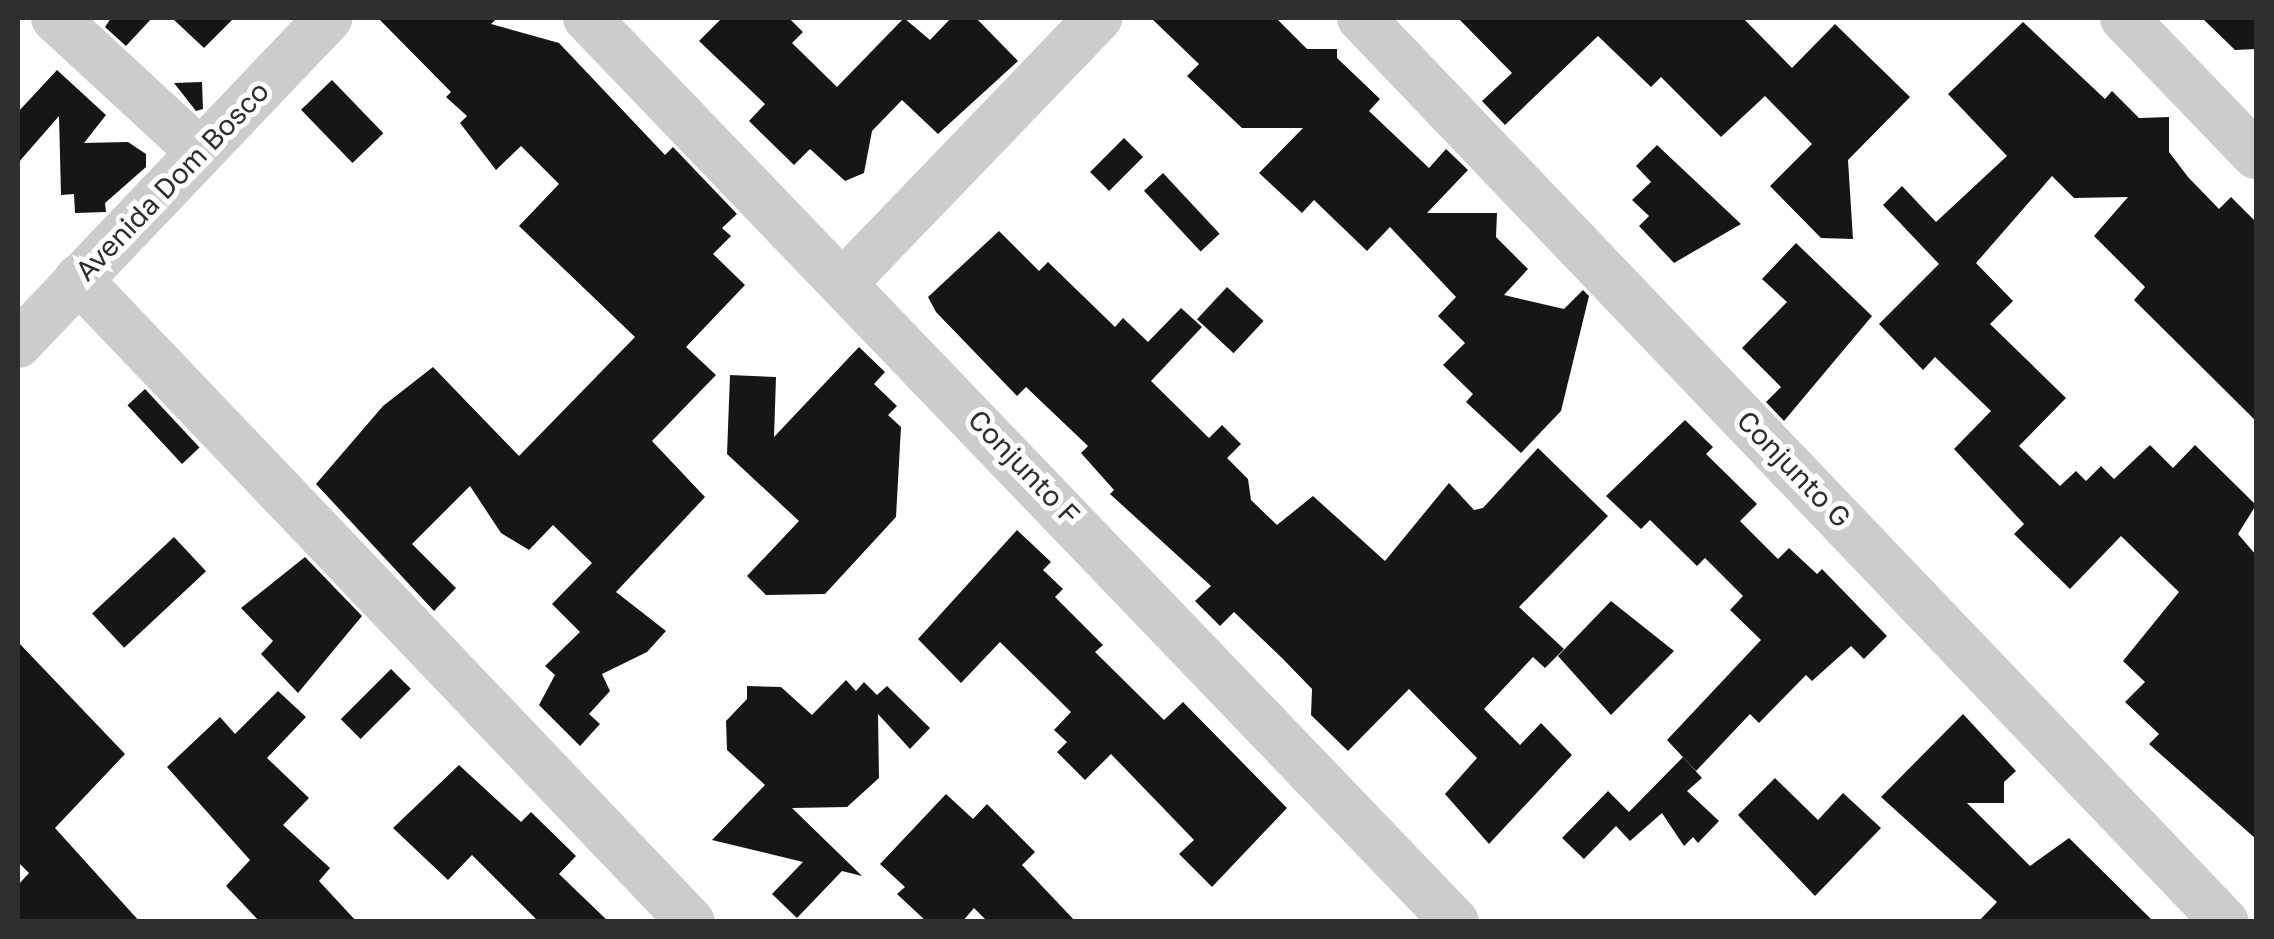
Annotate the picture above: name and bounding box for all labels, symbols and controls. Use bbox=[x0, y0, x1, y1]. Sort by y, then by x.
street label: Avenida Dom Bosco bbox=[68, 74, 276, 288]
street label: Conjunto F bbox=[961, 403, 1087, 531]
street label: Conjunto G bbox=[1730, 404, 1858, 534]

